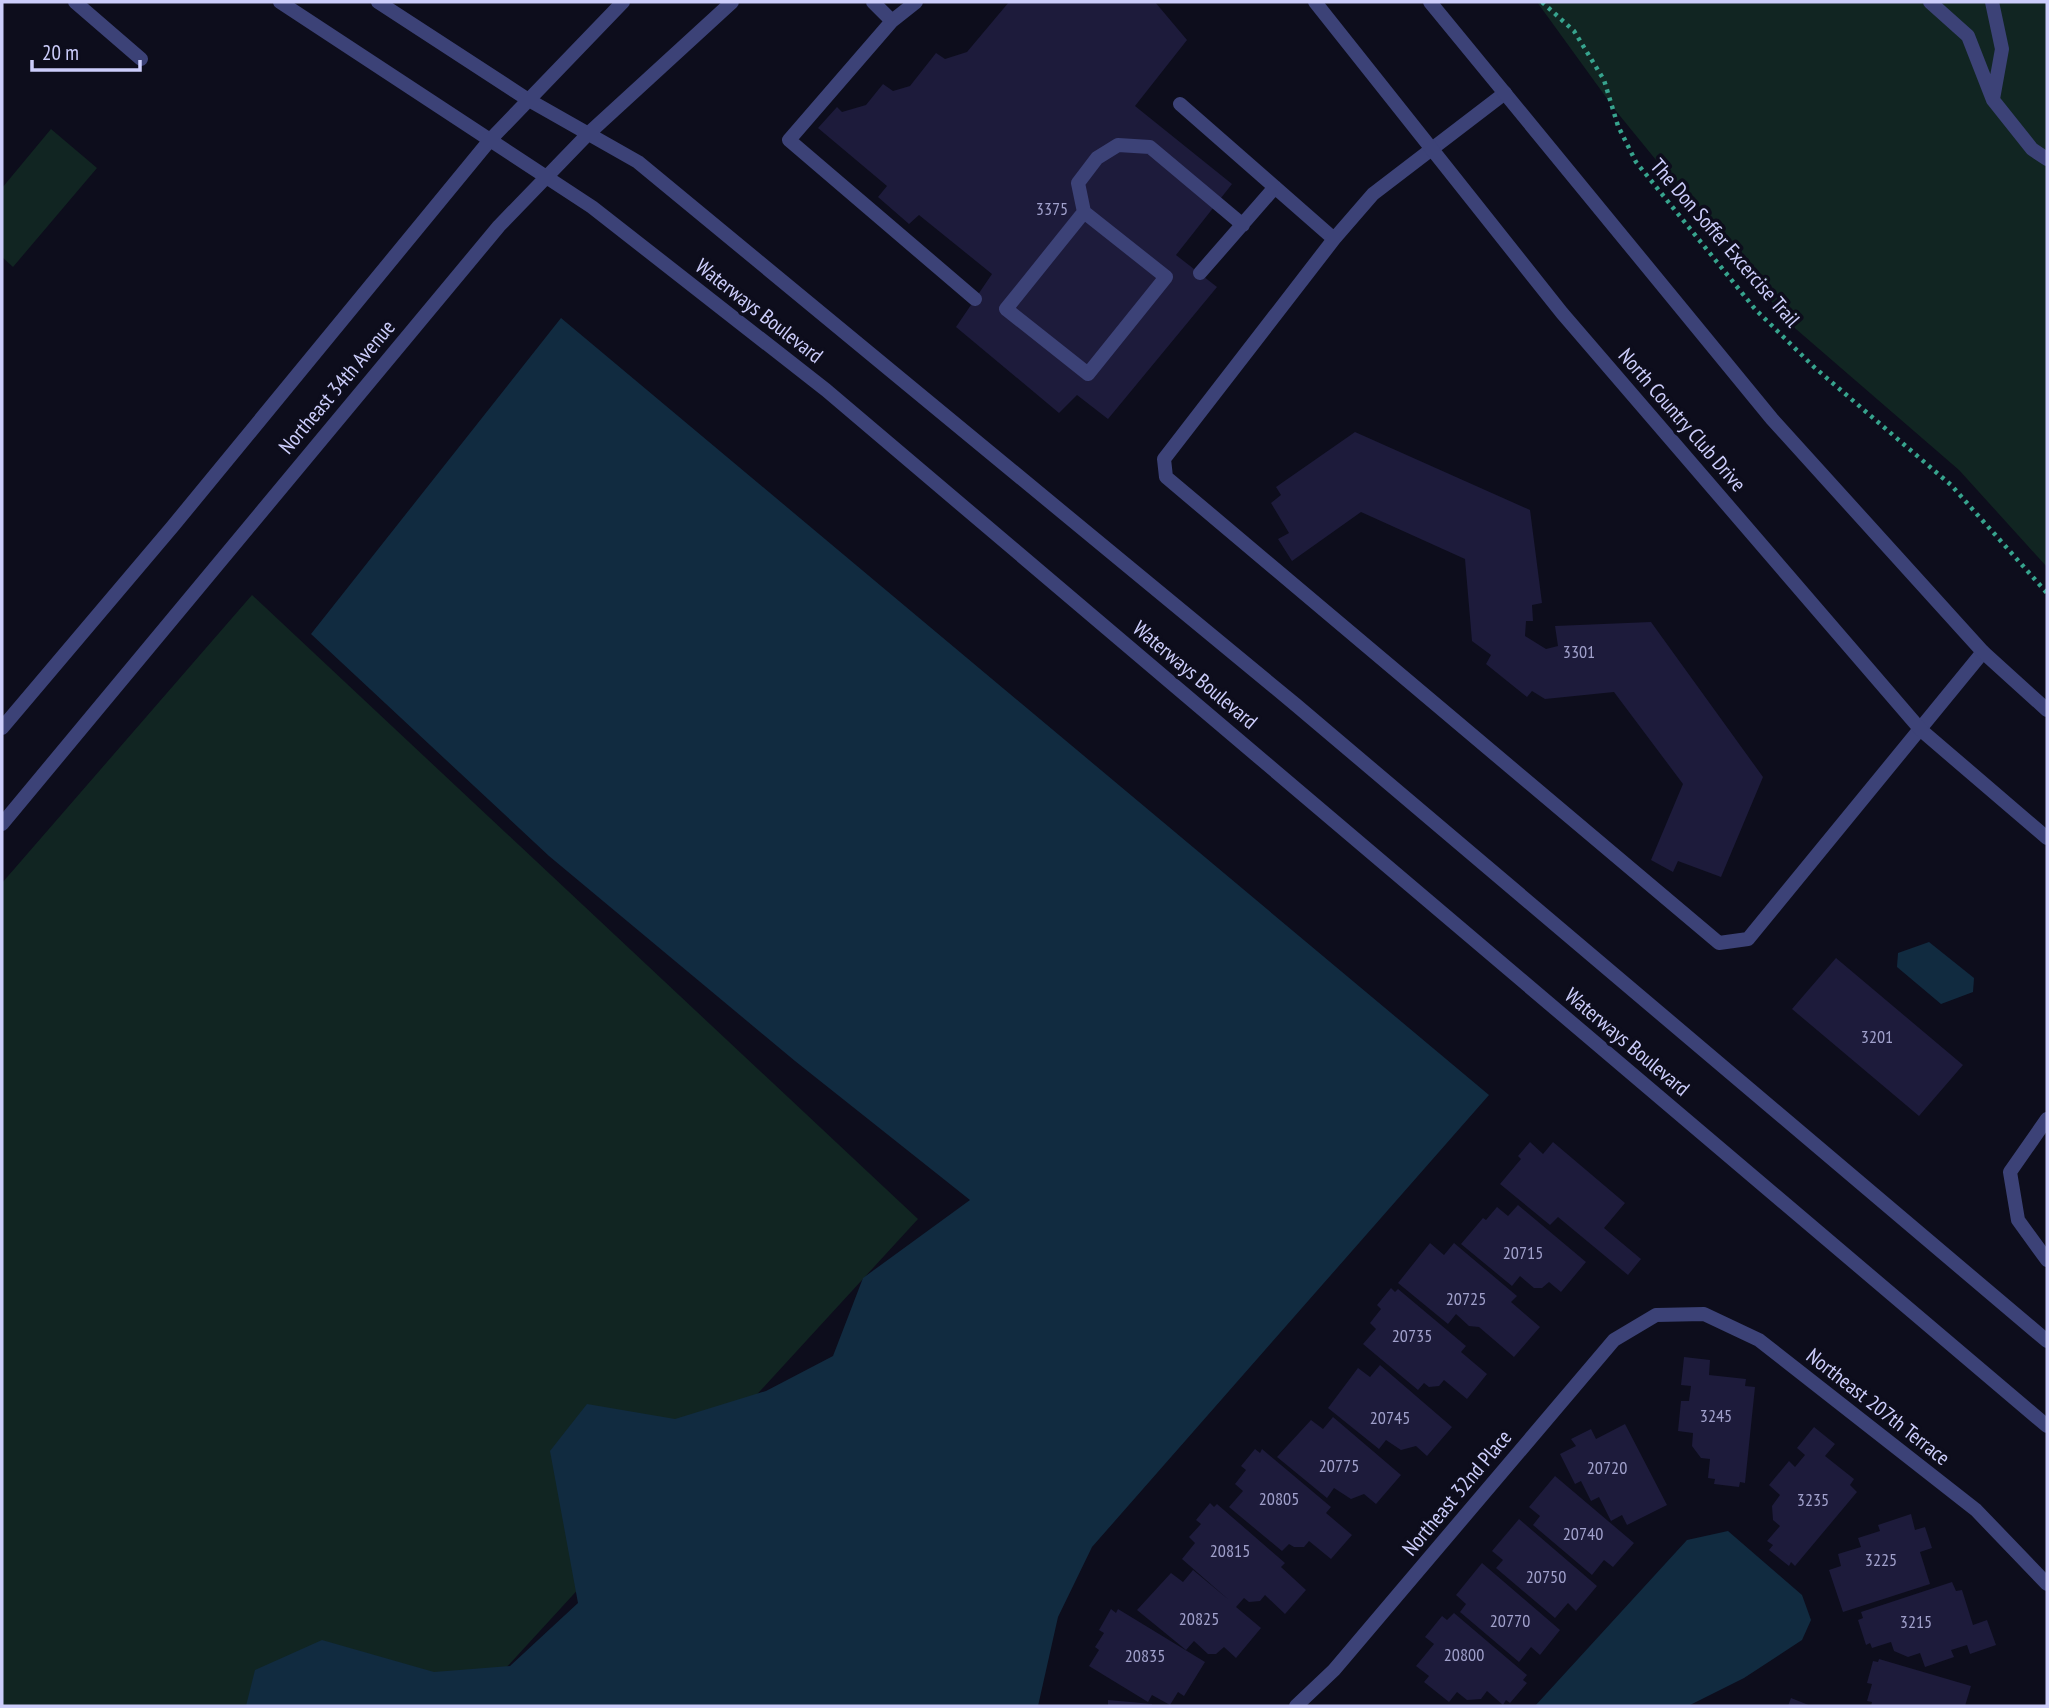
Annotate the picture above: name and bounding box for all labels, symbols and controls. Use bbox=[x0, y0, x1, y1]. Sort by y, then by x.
scale bar bbox=[32, 28, 140, 72]
text: 20 m bbox=[42, 39, 79, 66]
street label: The Don Soffer Excercise Trail bbox=[1645, 153, 1806, 333]
house number: 3375 bbox=[1036, 197, 1068, 220]
street label: Waterways Boulevard bbox=[690, 252, 829, 369]
street label: Northeast 34th Avenue bbox=[273, 314, 401, 459]
street label: North Country Club Drive bbox=[1613, 342, 1752, 497]
street label: Waterways Boulevard bbox=[1127, 615, 1263, 735]
house number: 3301 bbox=[1563, 640, 1595, 663]
street label: Waterways Boulevard bbox=[1559, 982, 1695, 1102]
house number: 3201 bbox=[1861, 1025, 1893, 1048]
house number: 20715 bbox=[1503, 1241, 1543, 1264]
house number: 20725 bbox=[1446, 1287, 1486, 1310]
house number: 20735 bbox=[1392, 1324, 1432, 1347]
street label: Northeast 207th Terrace bbox=[1801, 1342, 1955, 1471]
house number: 3245 bbox=[1700, 1404, 1732, 1427]
house number: 20745 bbox=[1370, 1406, 1410, 1429]
street label: Northeast 32nd Place bbox=[1396, 1424, 1517, 1561]
house number: 20775 bbox=[1319, 1454, 1359, 1477]
house number: 20720 bbox=[1587, 1456, 1627, 1479]
house number: 20805 bbox=[1259, 1487, 1299, 1510]
house number: 3235 bbox=[1797, 1488, 1829, 1511]
house number: 20740 bbox=[1563, 1522, 1603, 1545]
house number: 20815 bbox=[1210, 1539, 1250, 1562]
house number: 3225 bbox=[1865, 1548, 1897, 1571]
house number: 20750 bbox=[1526, 1565, 1566, 1588]
house number: 20825 bbox=[1179, 1607, 1219, 1630]
house number: 20770 bbox=[1490, 1609, 1530, 1632]
house number: 3215 bbox=[1900, 1610, 1932, 1633]
house number: 20800 bbox=[1444, 1643, 1484, 1666]
house number: 20835 bbox=[1125, 1644, 1165, 1667]

